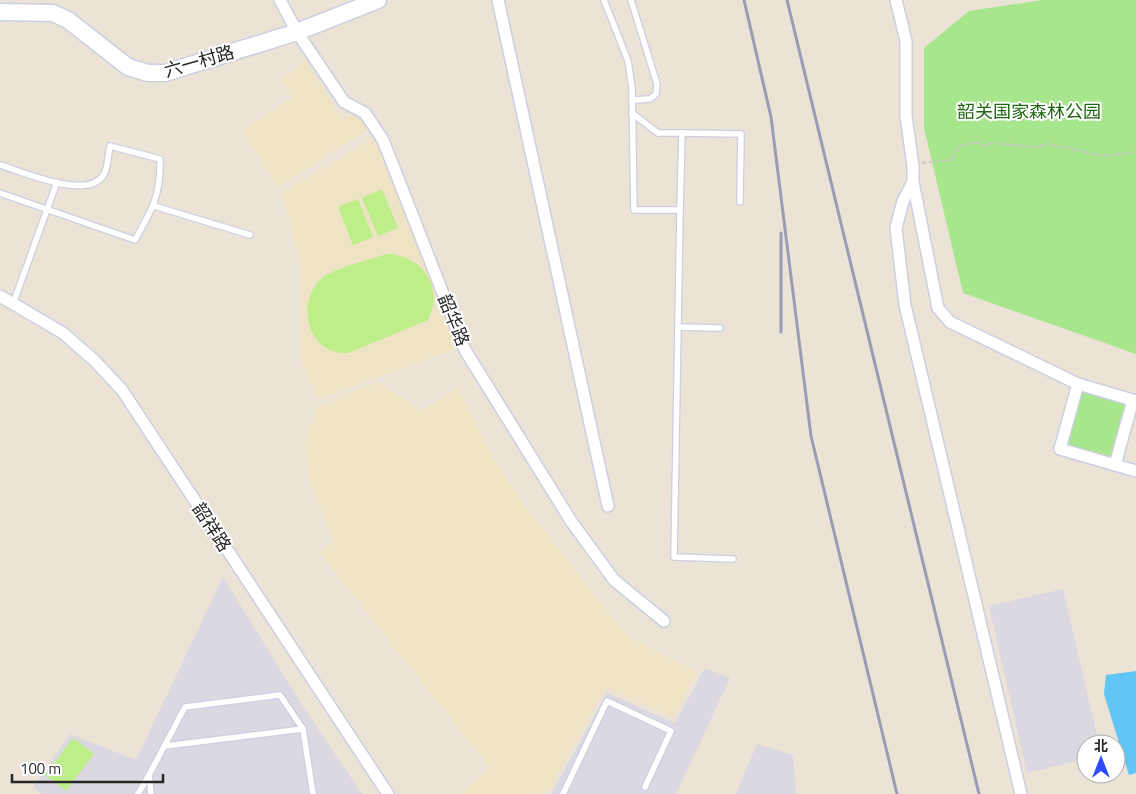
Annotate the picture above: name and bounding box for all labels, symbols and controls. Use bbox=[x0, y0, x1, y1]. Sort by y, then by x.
street label: 六一村路 bbox=[161, 38, 237, 84]
park label: 韶关国家森林公园 bbox=[957, 98, 1101, 125]
street label: 韶华路 bbox=[431, 290, 477, 350]
street label: 韶祥路 bbox=[186, 497, 238, 557]
north arrow bbox=[1076, 734, 1126, 784]
text: 北 bbox=[1094, 735, 1108, 756]
scale bar bbox=[12, 752, 164, 784]
text: 100 m bbox=[20, 757, 61, 780]

